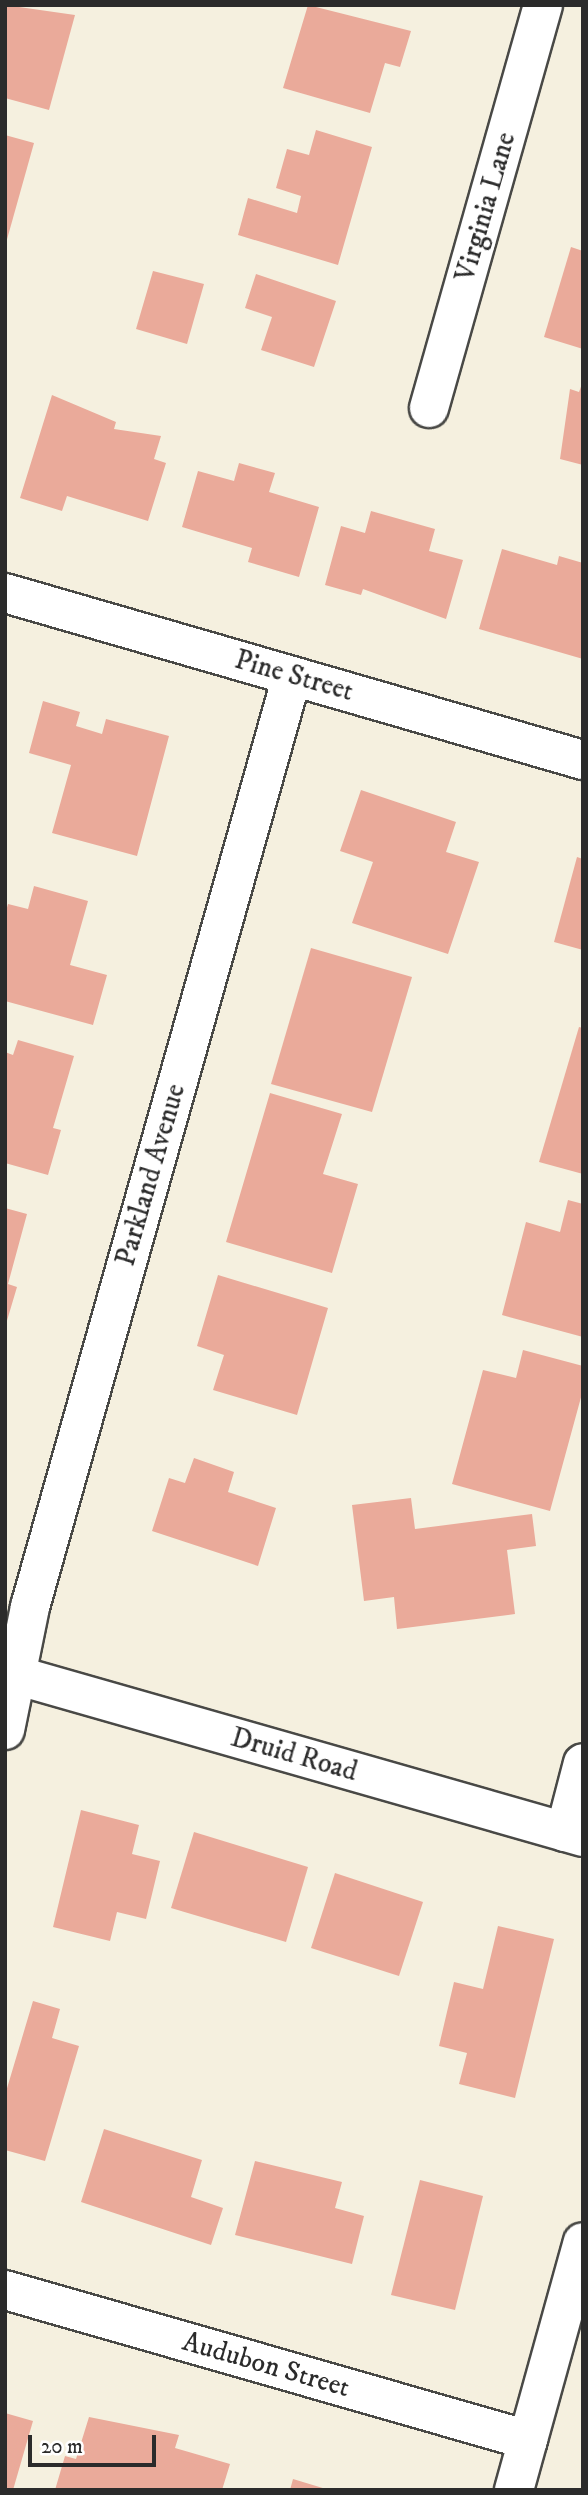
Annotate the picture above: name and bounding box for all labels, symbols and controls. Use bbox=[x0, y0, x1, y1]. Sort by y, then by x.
street label: Virginia Lane bbox=[449, 128, 523, 286]
street label: Pine Street bbox=[231, 643, 357, 709]
street label: Parkland Avenue bbox=[109, 1080, 193, 1270]
street label: Druid Road bbox=[227, 1721, 361, 1789]
street label: Audubon Street bbox=[178, 2325, 354, 2405]
scale bar bbox=[32, 2422, 159, 2466]
text: 20 m bbox=[41, 2434, 83, 2460]

